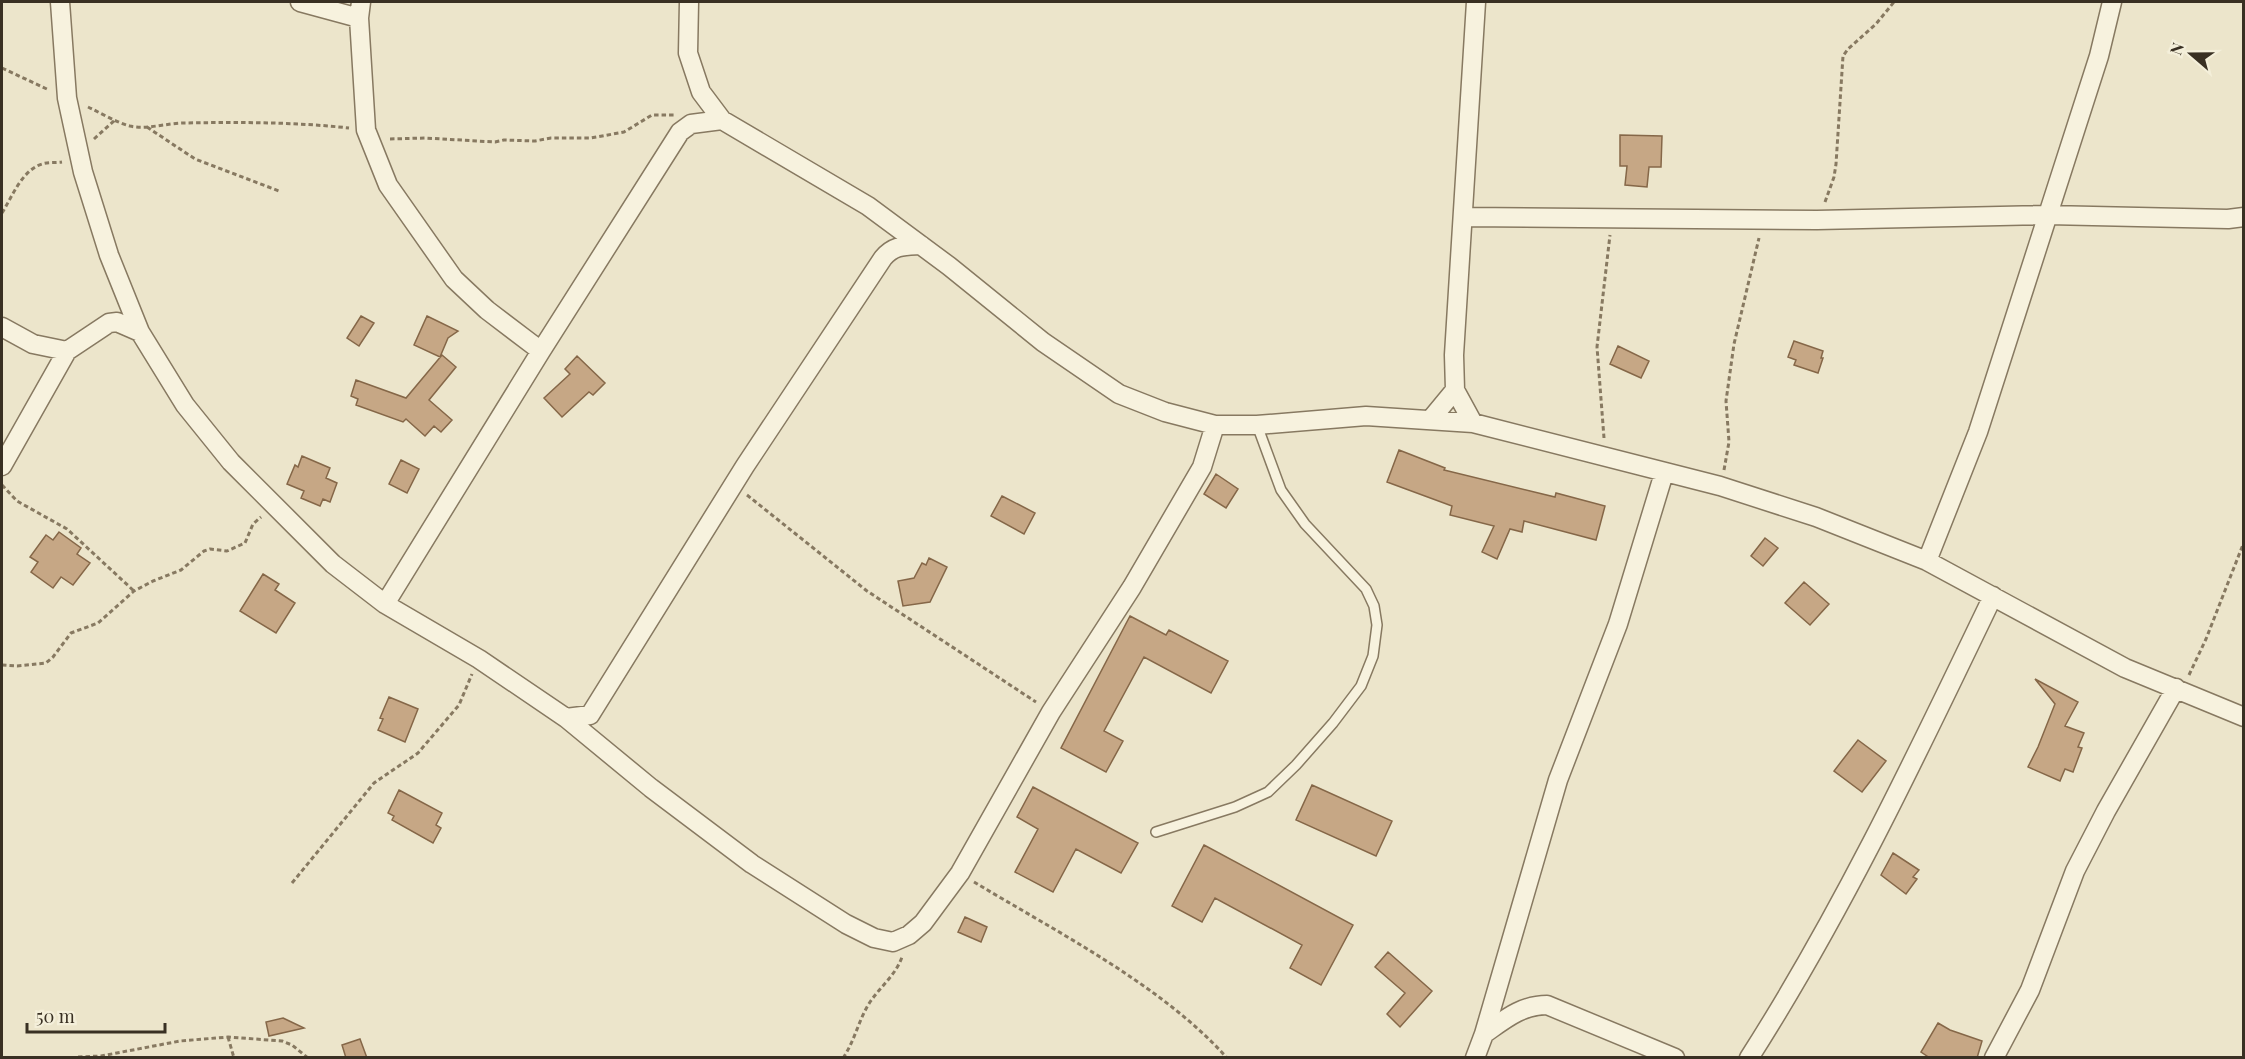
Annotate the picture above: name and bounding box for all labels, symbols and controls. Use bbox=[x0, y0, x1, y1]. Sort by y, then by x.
north arrow bbox=[2161, 24, 2221, 84]
text: N bbox=[2165, 39, 2188, 58]
scale bar bbox=[27, 996, 165, 1034]
text: 50 m bbox=[36, 1004, 75, 1028]

